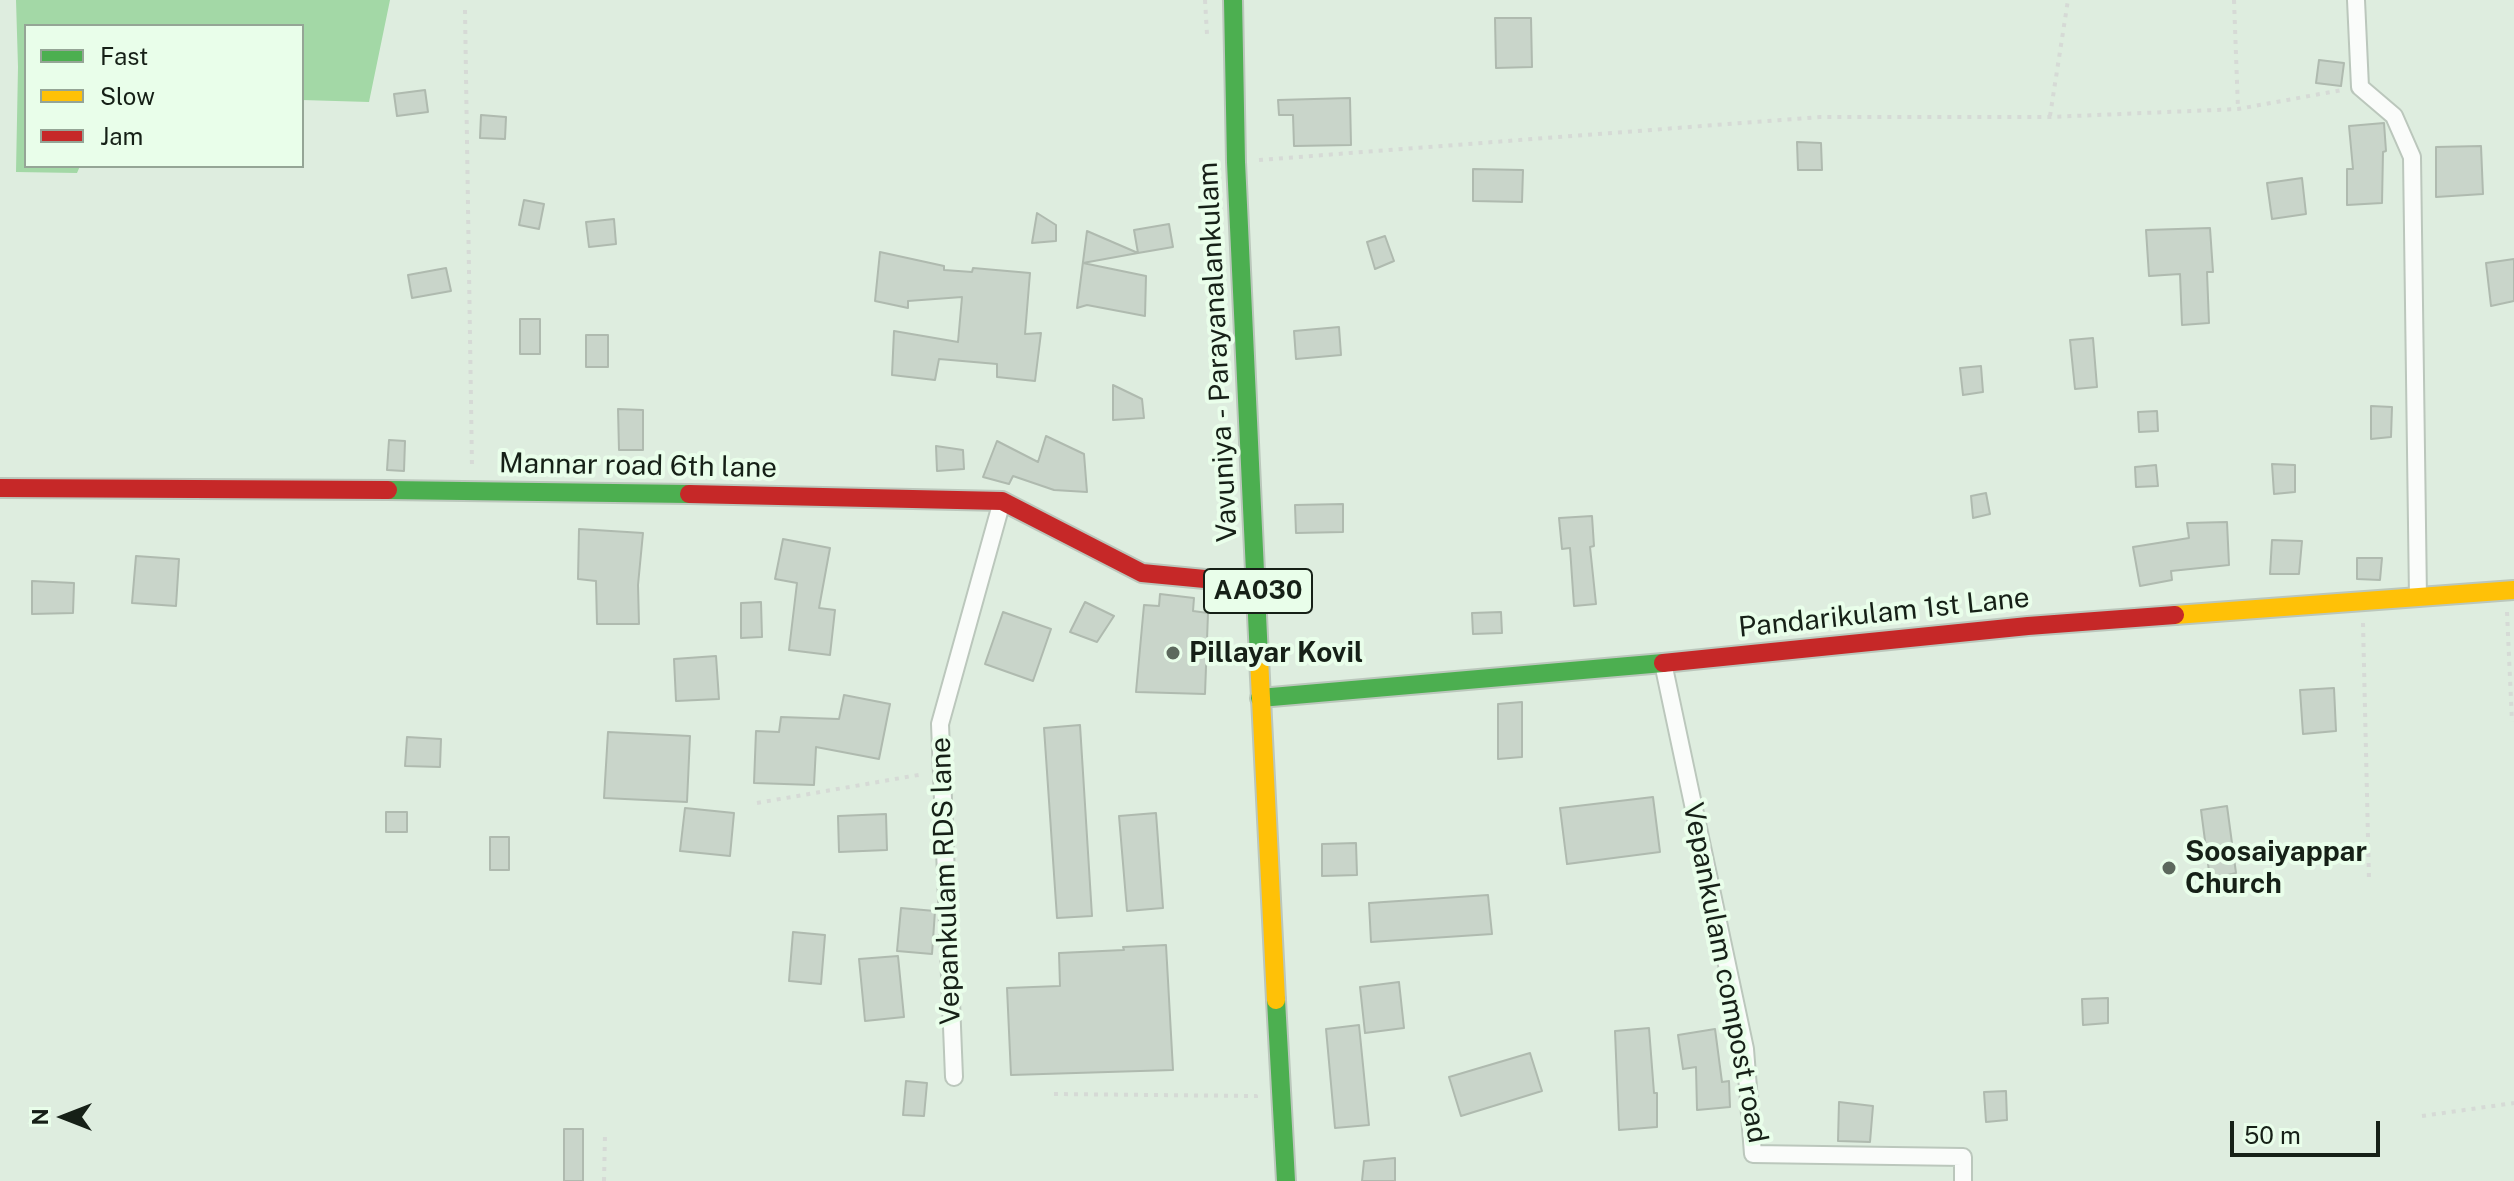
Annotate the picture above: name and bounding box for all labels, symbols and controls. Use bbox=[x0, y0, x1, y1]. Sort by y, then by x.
legend bbox=[24, 24, 304, 168]
text: Fast bbox=[100, 42, 148, 70]
text: Slow bbox=[100, 82, 155, 110]
text: Jam bbox=[100, 122, 143, 150]
street label: Vavuniya - Parayanalankulam bbox=[1191, 161, 1245, 543]
street label: Mannar road 6th lane bbox=[499, 447, 777, 485]
road number: AA030 bbox=[1204, 569, 1312, 613]
street label: Pandarikulam 1st Lane bbox=[1737, 581, 2031, 645]
place label: Pillayar Kovil bbox=[1189, 636, 1363, 670]
marker: Pillayar Kovil bbox=[1164, 644, 1182, 662]
street label: Vepankulam RDS lane bbox=[924, 737, 968, 1025]
street label: Vepankulam compost road bbox=[1676, 800, 1774, 1146]
place label: Soosaiyappar Church bbox=[2185, 835, 2367, 901]
marker: Soosaiyappar Church bbox=[2160, 859, 2178, 877]
north arrow bbox=[24, 1077, 104, 1157]
scale bar bbox=[2234, 1105, 2384, 1155]
text: N bbox=[27, 1108, 53, 1126]
text: 50 m bbox=[2244, 1121, 2301, 1149]

